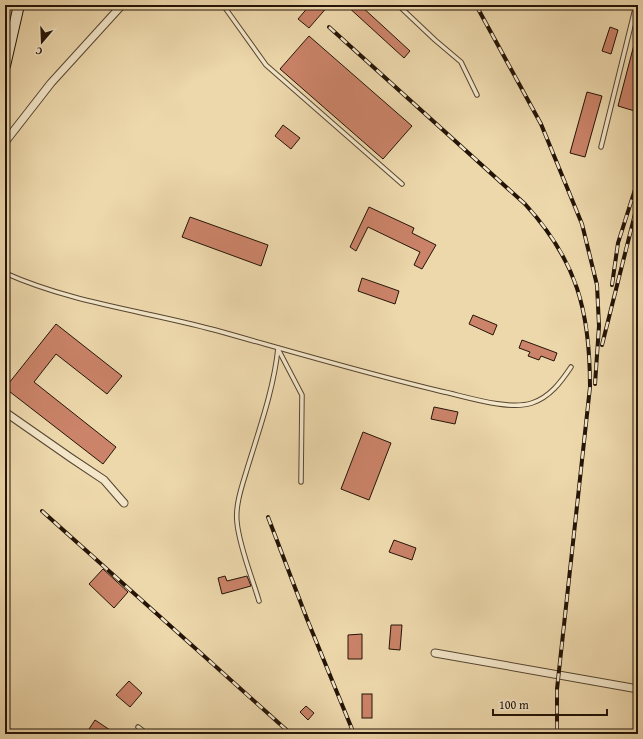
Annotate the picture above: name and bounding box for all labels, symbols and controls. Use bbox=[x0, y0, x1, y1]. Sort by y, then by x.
north arrow bbox=[22, 22, 62, 62]
text: С bbox=[33, 43, 44, 60]
scale bar bbox=[493, 691, 607, 717]
text: 100 m bbox=[499, 696, 529, 713]

